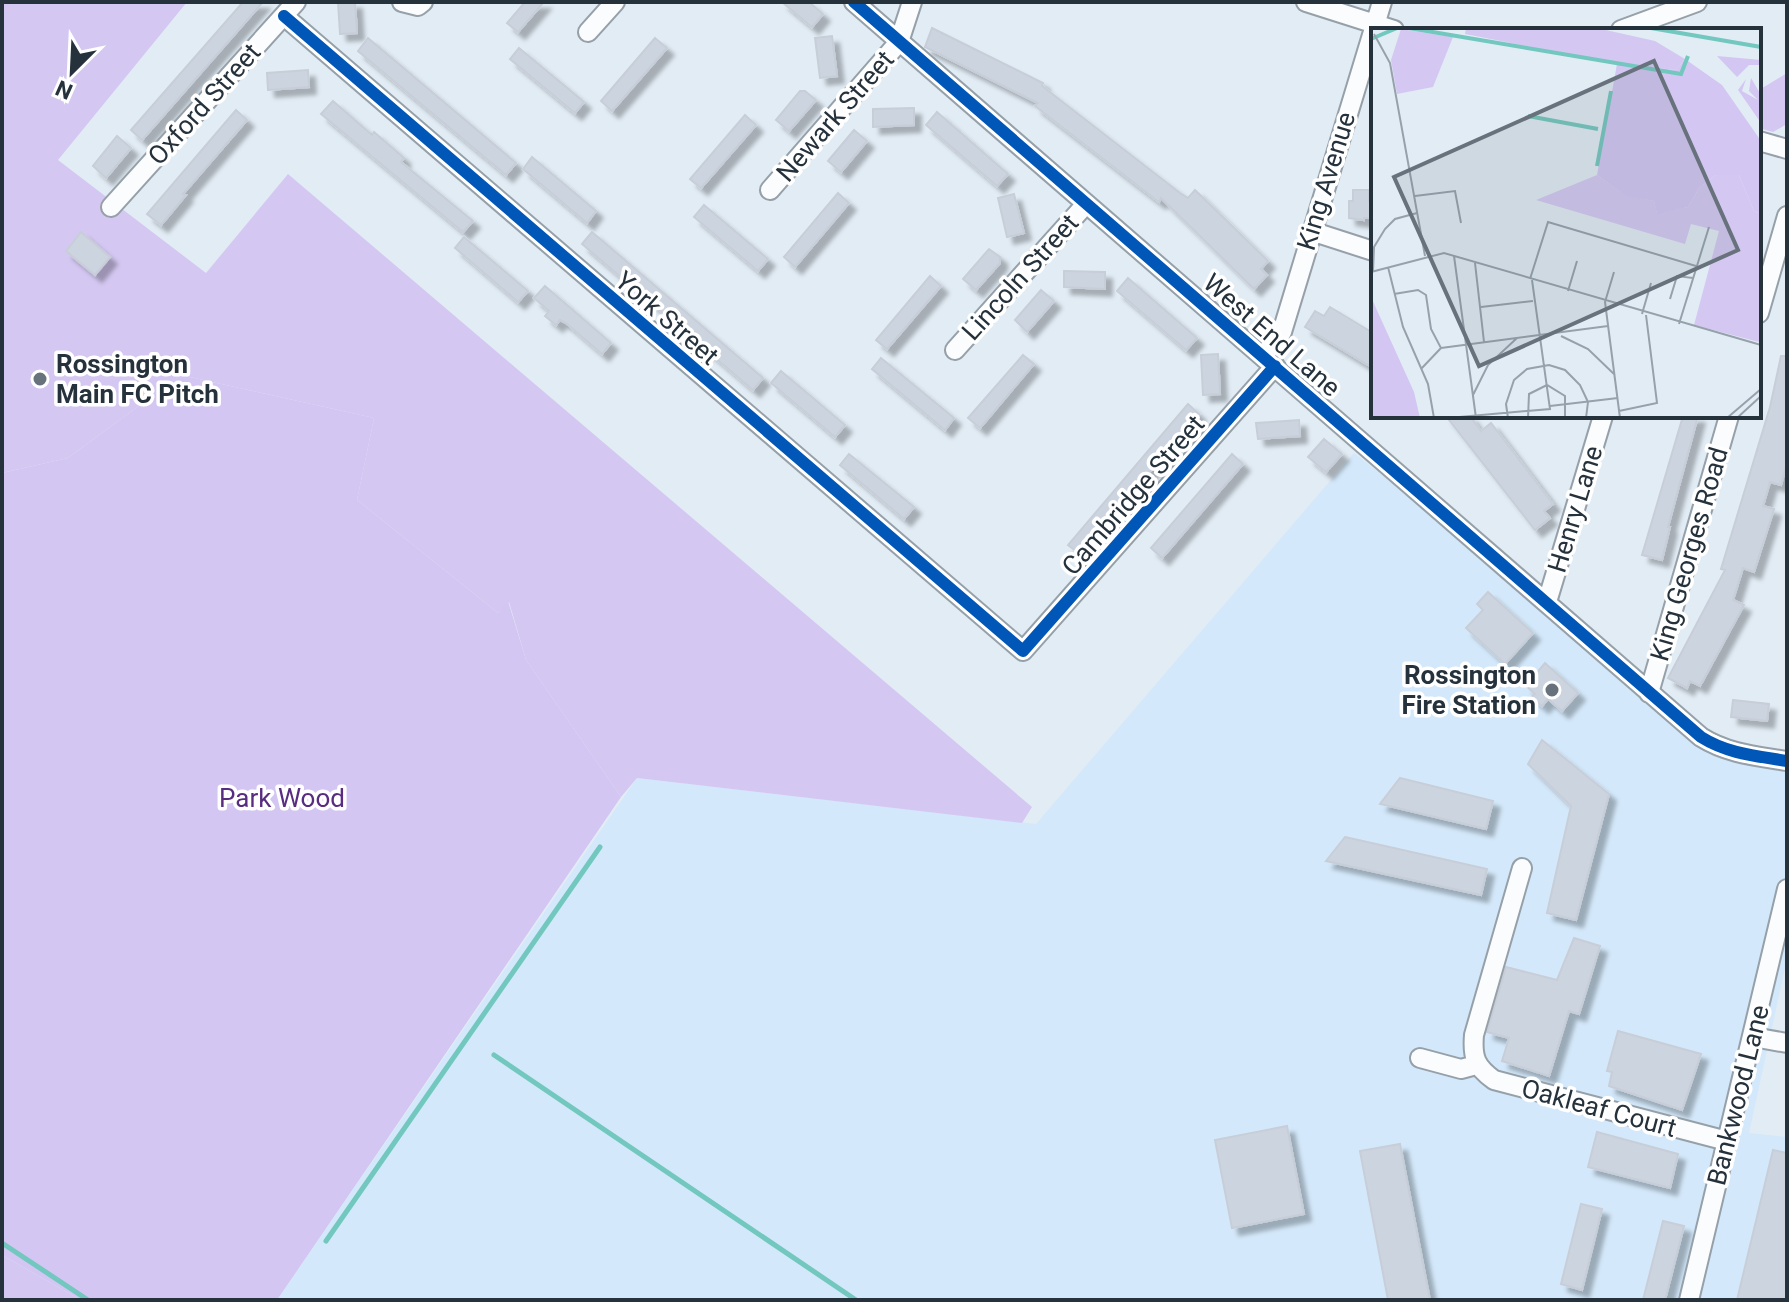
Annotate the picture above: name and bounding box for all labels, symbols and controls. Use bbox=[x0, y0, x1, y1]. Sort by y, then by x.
inset map bbox=[1371, 28, 1761, 418]
north arrow bbox=[32, 32, 112, 112]
street label: Oxford Street bbox=[142, 37, 266, 171]
street label: Newark Street bbox=[770, 45, 900, 187]
text: N bbox=[52, 75, 76, 104]
street label: King Avenue bbox=[1291, 108, 1361, 254]
street label: Lincoln Street bbox=[956, 208, 1084, 346]
street label: York Street bbox=[609, 265, 725, 371]
street label: West End Lane bbox=[1197, 267, 1347, 403]
place label: Rossington Main FC Pitch bbox=[56, 349, 219, 409]
marker: Rossington Main FC Pitch bbox=[31, 370, 49, 388]
street label: Cambridge Street bbox=[1056, 409, 1210, 581]
street label: Henry Lane bbox=[1542, 442, 1608, 576]
street label: King Georges Road bbox=[1644, 444, 1734, 664]
place label: Rossington Fire Station bbox=[1401, 660, 1536, 720]
marker: Rossington Fire Station bbox=[1543, 681, 1561, 699]
park label: Park Wood bbox=[219, 783, 345, 813]
street label: Bankwood Lane bbox=[1701, 1002, 1775, 1188]
street label: Oakleaf Court bbox=[1518, 1073, 1680, 1143]

